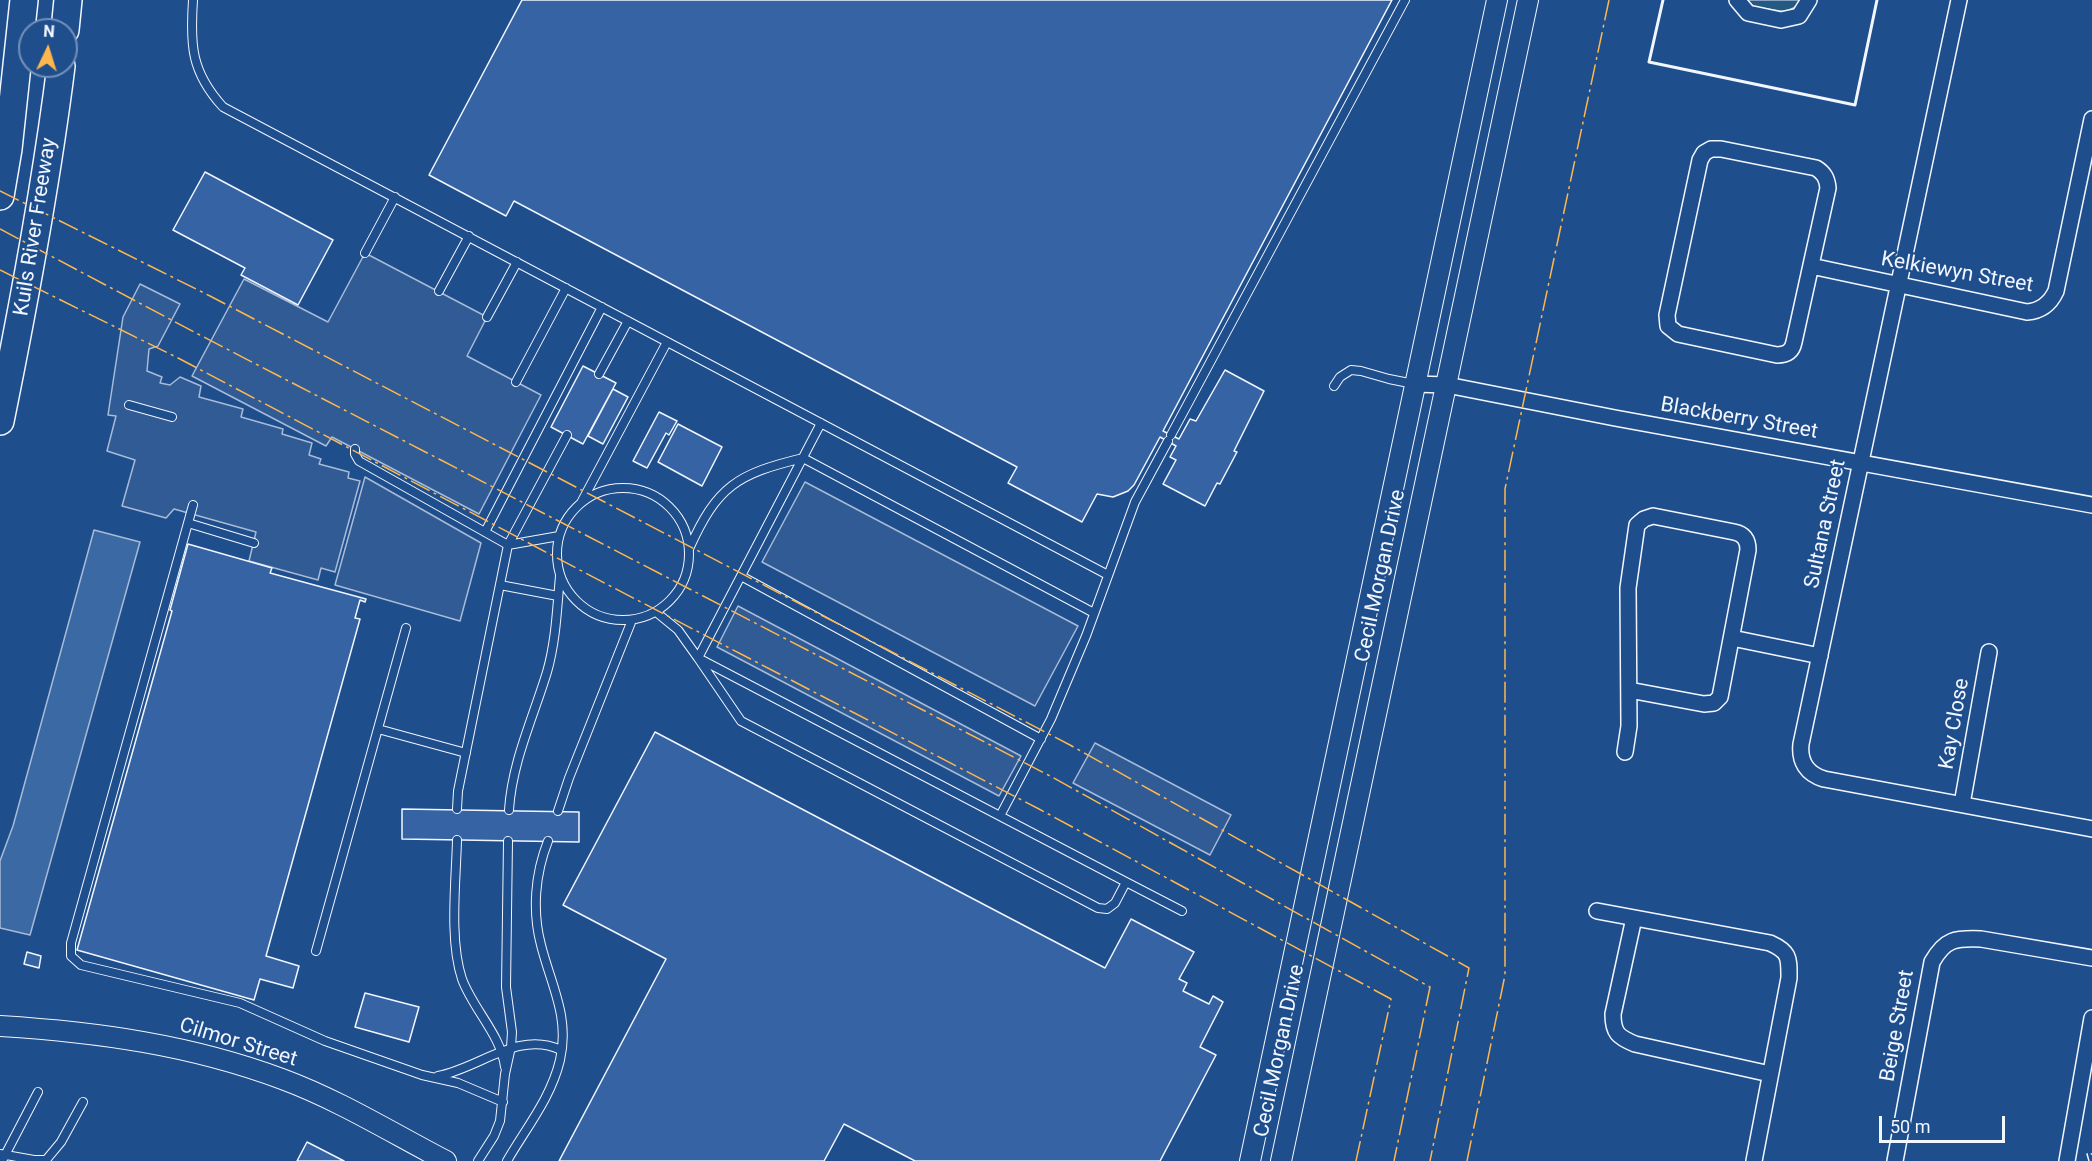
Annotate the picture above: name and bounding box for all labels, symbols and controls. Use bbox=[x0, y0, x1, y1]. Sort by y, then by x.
north arrow bbox=[18, 18, 78, 78]
text: N bbox=[43, 22, 55, 41]
street label: Kuils River Freeway bbox=[9, 136, 63, 318]
street label: Kelkiewyn Street bbox=[1879, 247, 2035, 299]
street label: Blackberry Street bbox=[1658, 393, 1820, 445]
street label: Sultana Street bbox=[1800, 457, 1852, 591]
street label: Cecil Morgan Drive bbox=[1350, 487, 1412, 665]
street label: Kay Close bbox=[1935, 676, 1975, 772]
street label: Cecil Morgan Drive bbox=[1249, 962, 1311, 1140]
street label: Beige Street bbox=[1876, 968, 1920, 1084]
street label: Cilmor Street bbox=[176, 1013, 300, 1073]
scale bar bbox=[1882, 1104, 2008, 1142]
text: 50 m bbox=[1890, 1116, 1930, 1137]

